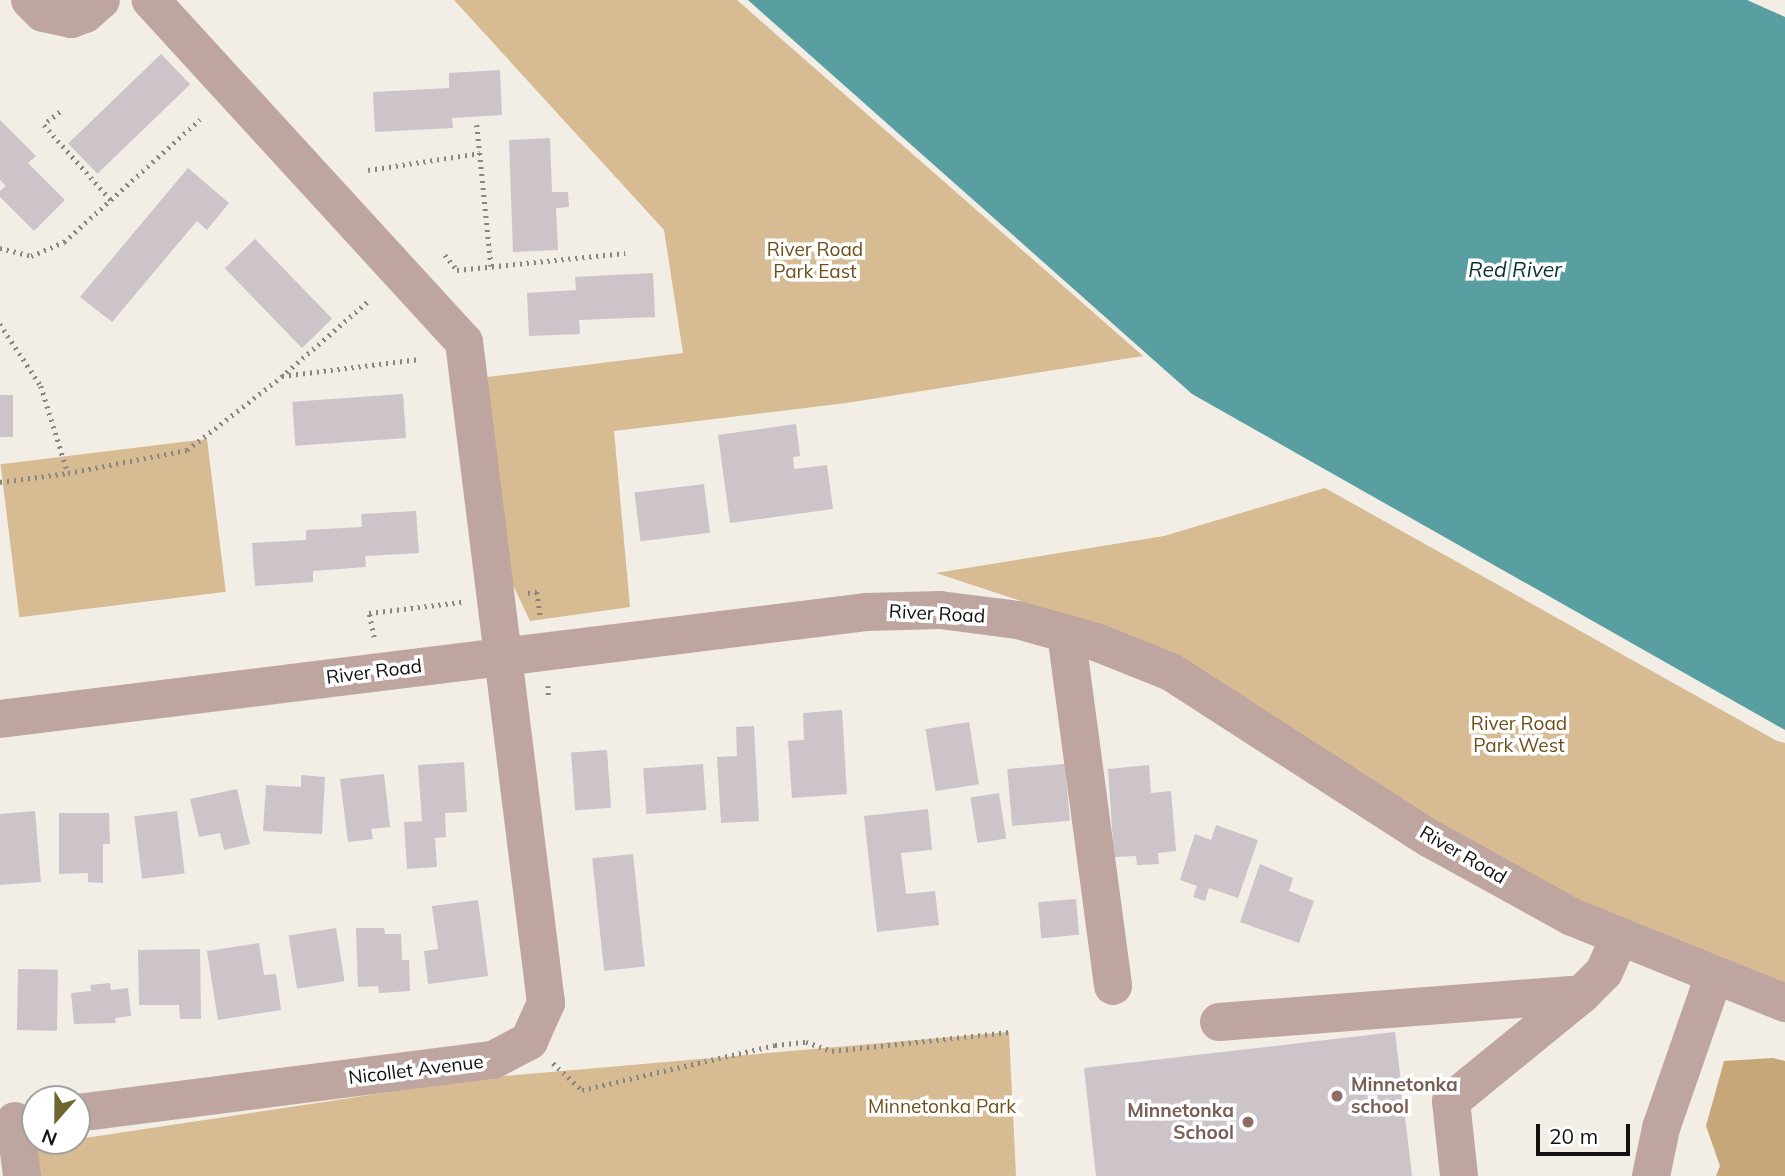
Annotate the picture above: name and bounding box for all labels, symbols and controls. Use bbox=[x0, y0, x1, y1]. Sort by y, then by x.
park label: River Road Park East bbox=[767, 239, 863, 283]
water label: Red River bbox=[1468, 256, 1562, 282]
street label: River Road bbox=[888, 600, 986, 628]
street label: River Road bbox=[325, 655, 423, 689]
park label: River Road Park West bbox=[1471, 713, 1567, 757]
street label: River Road bbox=[1416, 821, 1510, 889]
street label: Nicollet Avenue bbox=[347, 1050, 485, 1090]
place label: Minnetonka school bbox=[1351, 1074, 1458, 1118]
north arrow bbox=[21, 1085, 91, 1155]
marker: Minnetonka school bbox=[1329, 1088, 1345, 1104]
park label: Minnetonka Park bbox=[868, 1096, 1016, 1118]
place label: Minnetonka School bbox=[1127, 1100, 1234, 1144]
scale bar bbox=[1540, 1110, 1634, 1154]
marker: Minnetonka School bbox=[1240, 1114, 1256, 1130]
text: 20 m bbox=[1549, 1123, 1598, 1149]
text: N bbox=[38, 1124, 60, 1152]

